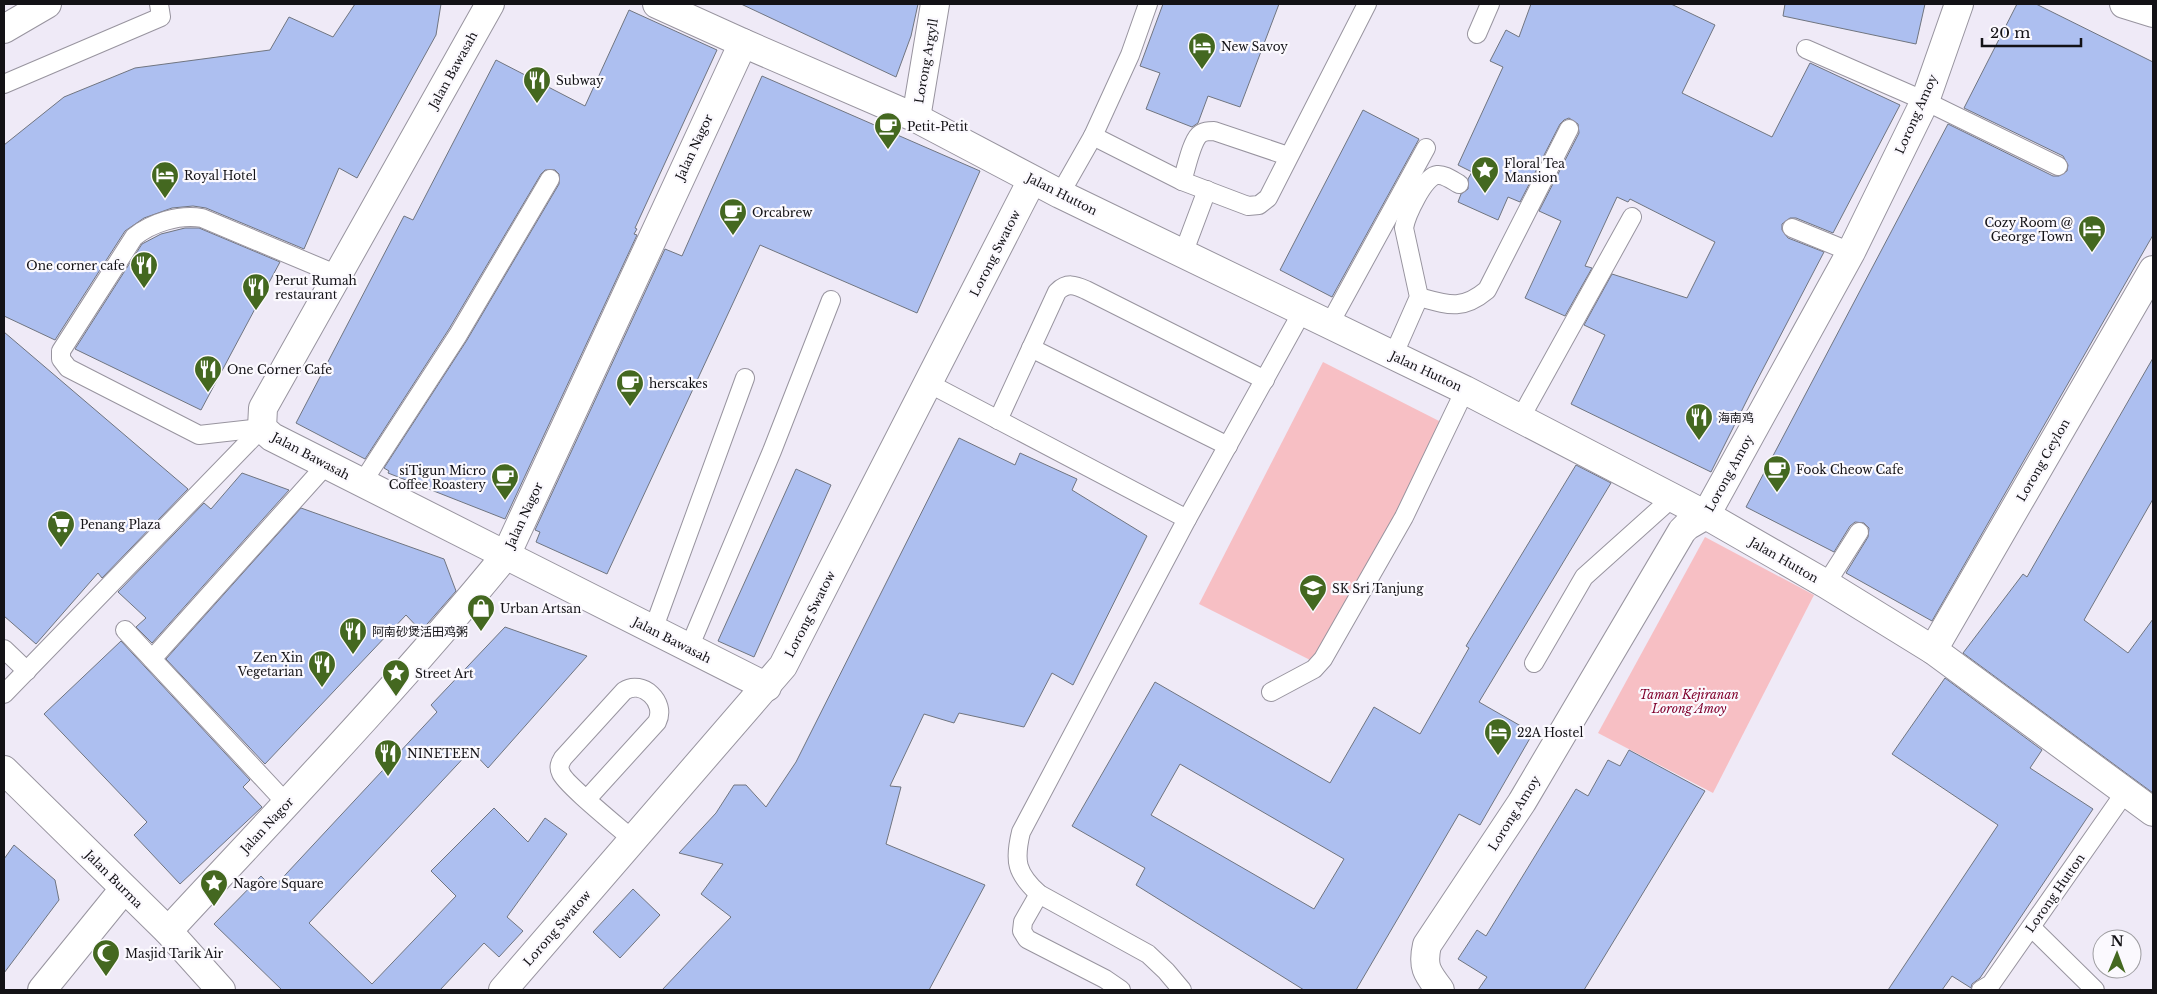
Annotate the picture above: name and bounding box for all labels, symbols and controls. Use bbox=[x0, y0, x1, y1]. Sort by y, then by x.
scale bar bbox=[1982, 15, 2081, 47]
street label: Lorong Argyll bbox=[911, 17, 941, 105]
text: 20 m bbox=[1990, 23, 2030, 42]
street label: Jalan Bawasah bbox=[425, 29, 480, 113]
hotel icon: New Savoy bbox=[1187, 31, 1217, 70]
place label: New Savoy bbox=[1221, 39, 1288, 54]
restaurant icon: Subway bbox=[522, 65, 552, 104]
street label: Lorong Amoy bbox=[1892, 71, 1940, 156]
place label: Subway bbox=[556, 73, 604, 88]
street label: Jalan Nagor bbox=[671, 111, 716, 184]
cafe icon: Petit-Petit bbox=[873, 111, 903, 150]
place label: Petit-Petit bbox=[907, 119, 969, 134]
place icon: Floral Tea Mansion bbox=[1470, 155, 1500, 194]
place label: Floral Tea Mansion bbox=[1504, 156, 1565, 185]
hotel icon: Royal Hotel bbox=[150, 160, 180, 199]
place label: Royal Hotel bbox=[184, 168, 257, 183]
street label: Jalan Hutton bbox=[1022, 169, 1100, 218]
cafe icon: Orcabrew bbox=[718, 197, 748, 236]
place label: Orcabrew bbox=[752, 205, 813, 220]
street label: Lorong Swatow bbox=[967, 206, 1024, 299]
hotel icon: Cozy Room @ George Town bbox=[2077, 214, 2107, 253]
place label: Cozy Room @ George Town bbox=[1984, 215, 2073, 244]
restaurant icon: One corner cafe bbox=[129, 250, 159, 289]
place label: One corner cafe bbox=[26, 258, 125, 273]
restaurant icon: Perut Rumah restaurant bbox=[241, 272, 271, 311]
place label: Perut Rumah restaurant bbox=[275, 273, 357, 302]
street label: Jalan Hutton bbox=[1386, 347, 1464, 394]
restaurant icon: One Corner Cafe bbox=[193, 354, 223, 393]
place label: One Corner Cafe bbox=[227, 362, 332, 377]
cafe icon: herscakes bbox=[615, 368, 645, 407]
place label: herscakes bbox=[649, 376, 708, 391]
restaurant icon: 海南鸡 bbox=[1684, 402, 1714, 441]
place label: 海南鸡 bbox=[1718, 410, 1754, 425]
street label: Lorong Ceylon bbox=[2013, 416, 2073, 504]
street label: Jalan Bawasah bbox=[268, 428, 352, 483]
street label: Lorong Amoy bbox=[1702, 432, 1756, 514]
cafe icon: Fook Cheow Cafe bbox=[1762, 454, 1792, 493]
cafe icon: siTigun Micro Coffee Roastery bbox=[490, 462, 520, 501]
place label: Fook Cheow Cafe bbox=[1796, 462, 1904, 477]
place label: siTigun Micro Coffee Roastery bbox=[389, 463, 486, 492]
street label: Jalan Nagor bbox=[501, 479, 546, 552]
supermarket icon: Penang Plaza bbox=[46, 509, 76, 548]
place label: Penang Plaza bbox=[80, 517, 161, 532]
street label: Jalan Hutton bbox=[1745, 533, 1821, 586]
street label: Lorong Swatow bbox=[782, 567, 839, 660]
school or university icon: SK Sri Tanjung bbox=[1298, 573, 1328, 612]
place label: SK Sri Tanjung bbox=[1332, 581, 1424, 596]
shop icon: Urban Artsan bbox=[466, 593, 496, 632]
place label: Urban Artsan bbox=[500, 601, 581, 616]
street label: Jalan Bawasah bbox=[629, 613, 714, 666]
restaurant icon: 阿南砂煲活田鸡粥 bbox=[338, 616, 368, 655]
place label: 阿南砂煲活田鸡粥 bbox=[372, 624, 468, 639]
restaurant icon: Zen Xin Vegetarian bbox=[307, 649, 337, 688]
place label: Zen Xin Vegetarian bbox=[237, 650, 303, 679]
place icon: Street Art bbox=[381, 658, 411, 697]
place label: Street Art bbox=[415, 666, 474, 681]
park label: Taman Kejiranan Lorong Amoy bbox=[1639, 687, 1739, 716]
hotel icon: 22A Hostel bbox=[1483, 717, 1513, 756]
place label: 22A Hostel bbox=[1517, 725, 1583, 740]
restaurant icon: NINETEEN bbox=[373, 738, 403, 777]
place label: NINETEEN bbox=[407, 746, 480, 761]
street label: Lorong Amoy bbox=[1485, 772, 1543, 853]
street label: Jalan Nagor bbox=[236, 794, 297, 858]
street label: Jalan Burma bbox=[81, 846, 146, 911]
street label: Lorong Hutton bbox=[2022, 851, 2088, 935]
place icon: Nagore Square bbox=[199, 868, 229, 907]
place label: Nagore Square bbox=[233, 876, 324, 891]
street label: Lorong Swatow bbox=[520, 886, 594, 969]
north arrow bbox=[2092, 929, 2142, 979]
text: N bbox=[2110, 932, 2124, 950]
mosque icon: Masjid Tarik Air bbox=[91, 938, 121, 977]
place label: Masjid Tarik Air bbox=[125, 946, 223, 961]

